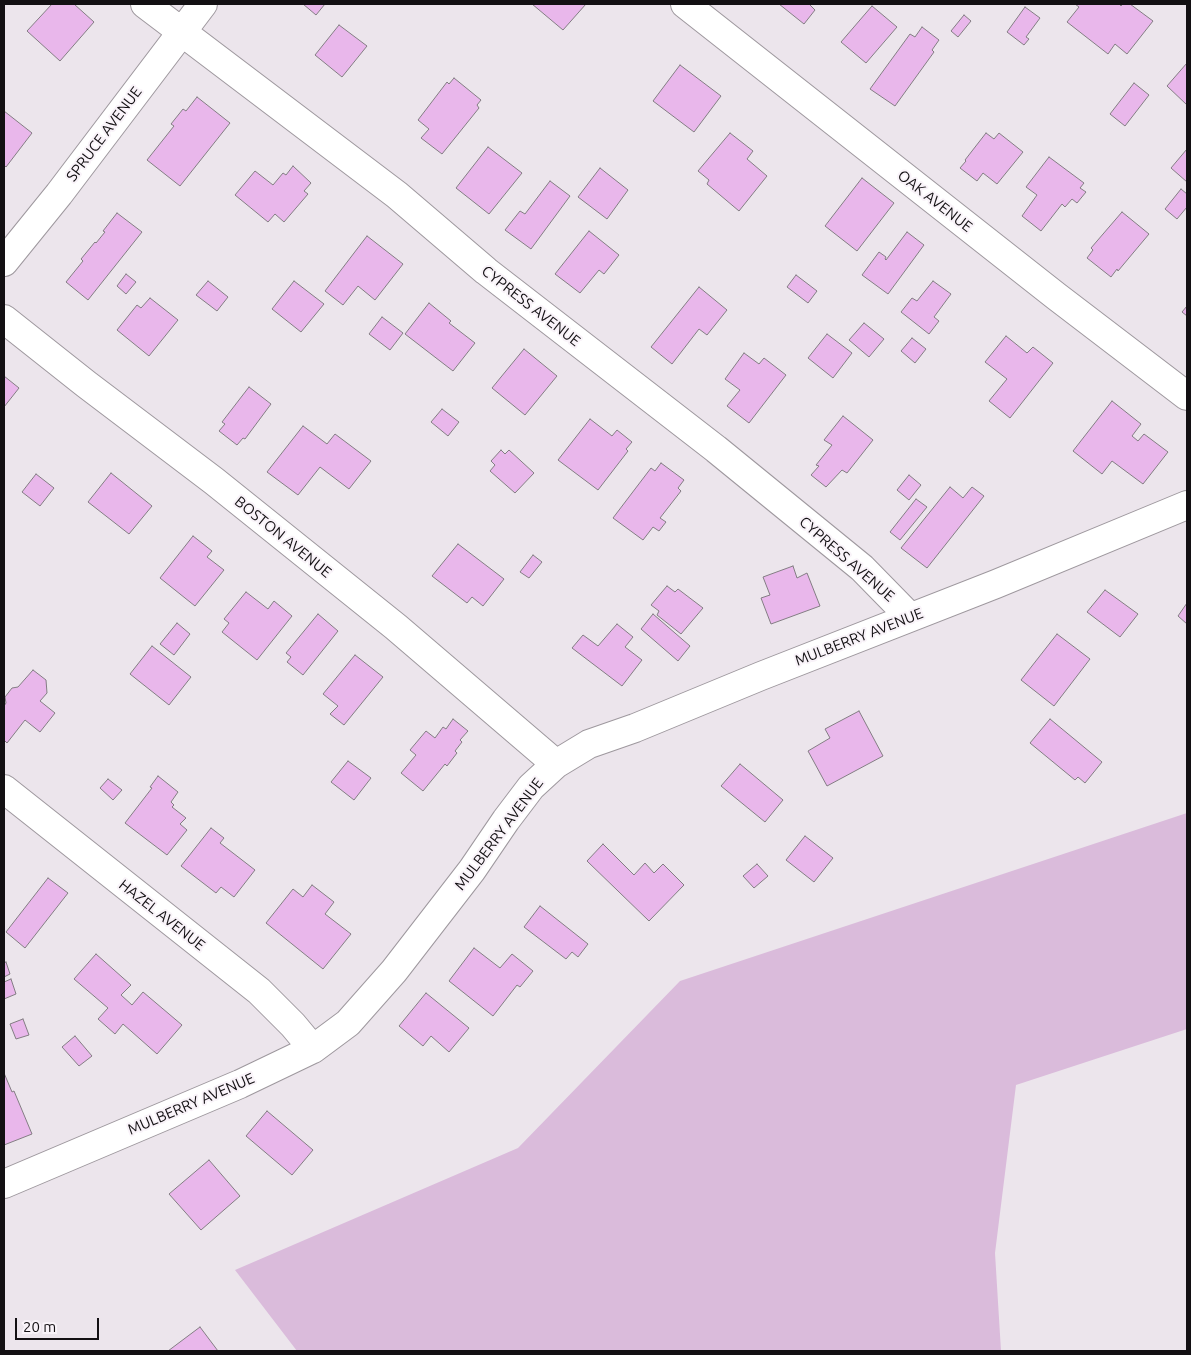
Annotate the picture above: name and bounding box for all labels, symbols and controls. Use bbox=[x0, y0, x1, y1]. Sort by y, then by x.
street label: SPRUCE AVENUE bbox=[63, 83, 145, 185]
street label: OAK AVENUE bbox=[894, 166, 976, 236]
street label: CYPRESS AVENUE bbox=[478, 262, 584, 350]
street label: BOSTON AVENUE bbox=[231, 493, 335, 581]
street label: CYPRESS AVENUE bbox=[796, 513, 898, 605]
street label: MULBERRY AVENUE bbox=[792, 604, 926, 670]
street label: MULBERRY AVENUE bbox=[451, 774, 547, 894]
street label: HAZEL AVENUE bbox=[115, 876, 209, 954]
street label: MULBERRY AVENUE bbox=[125, 1069, 257, 1139]
scale bar bbox=[18, 1308, 101, 1340]
text: 20 m bbox=[23, 1318, 56, 1335]

